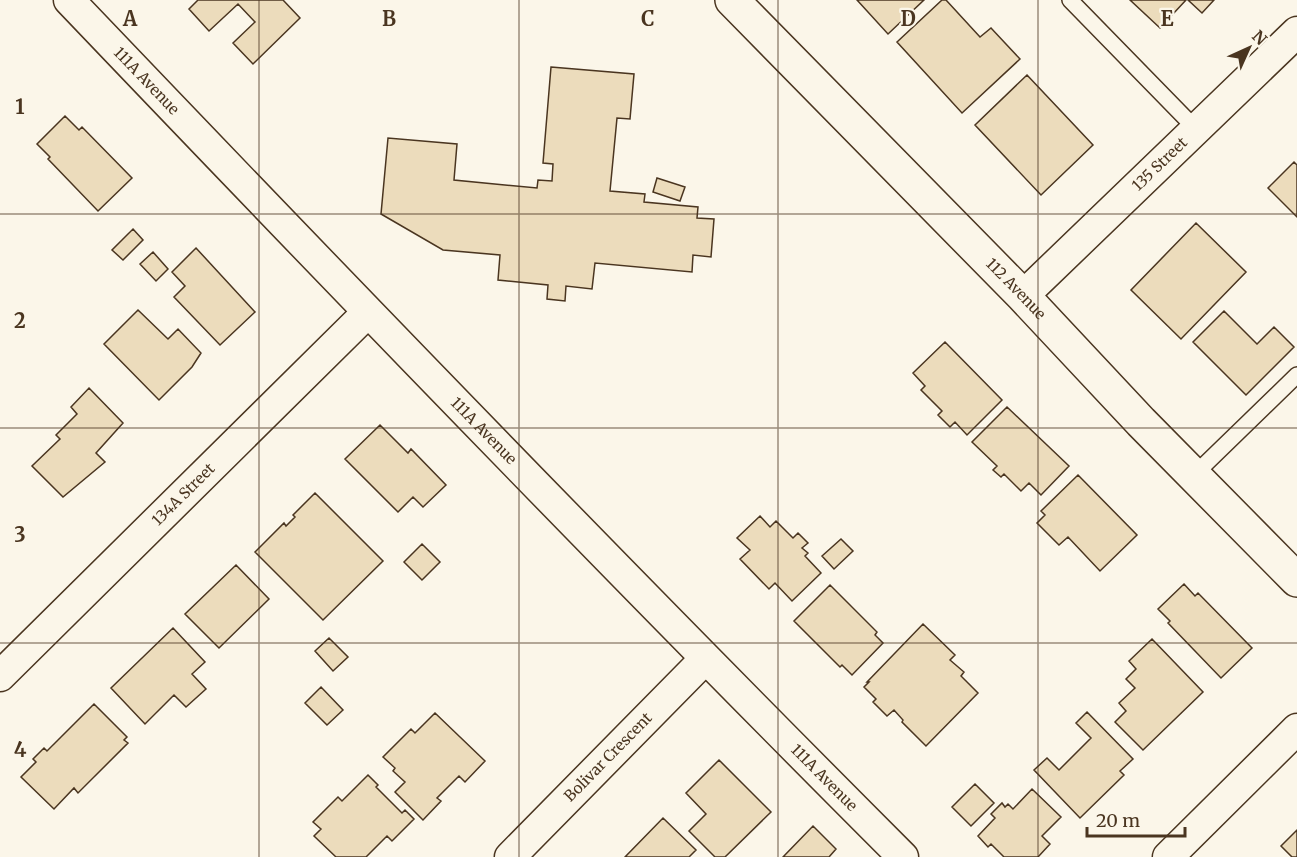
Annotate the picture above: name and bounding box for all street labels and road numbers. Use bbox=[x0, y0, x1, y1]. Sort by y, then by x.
street label: 111A Avenue bbox=[110, 43, 184, 119]
street label: 135 Street bbox=[1128, 133, 1191, 195]
street label: 112 Avenue bbox=[982, 254, 1050, 323]
street label: 111A Avenue bbox=[447, 393, 521, 468]
street label: 134A Street bbox=[148, 459, 219, 529]
street label: Bolivar Crescent bbox=[560, 708, 656, 805]
street label: 111A Avenue bbox=[787, 740, 862, 815]

